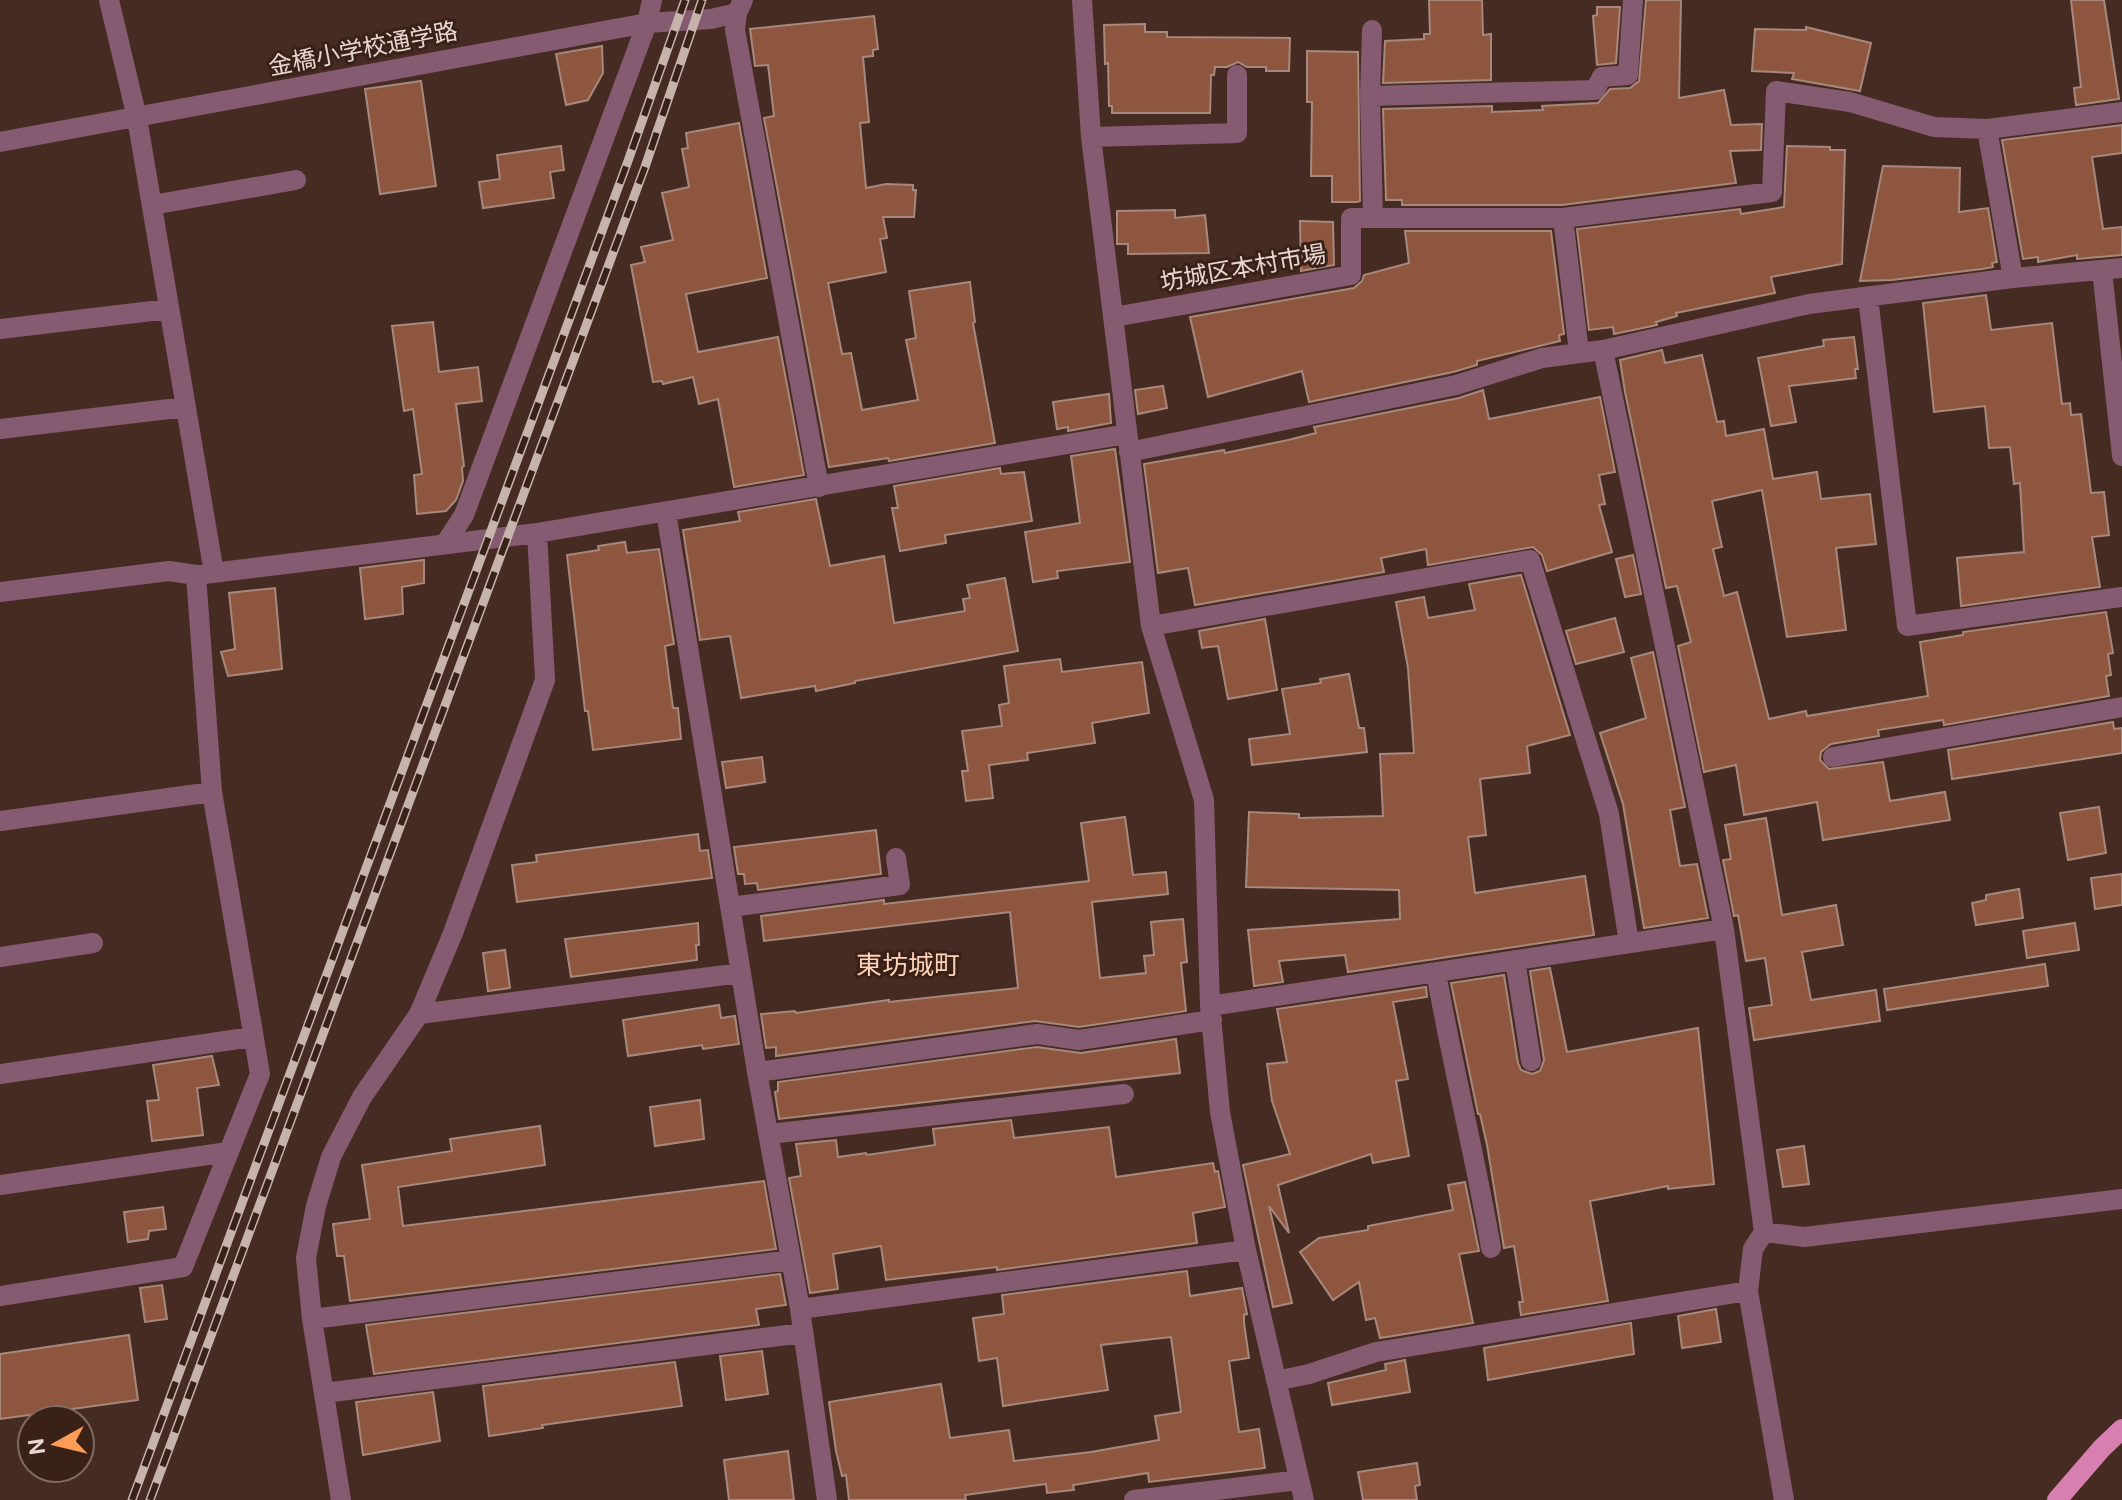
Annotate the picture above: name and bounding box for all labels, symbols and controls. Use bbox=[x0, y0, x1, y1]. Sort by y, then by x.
street label: 金橋小学校通学路 bbox=[266, 15, 460, 82]
street label: 坊城区本村市場 bbox=[1157, 238, 1328, 297]
district label: 東坊城町 bbox=[856, 948, 960, 982]
north arrow bbox=[16, 1404, 96, 1484]
text: N bbox=[21, 1437, 52, 1457]

